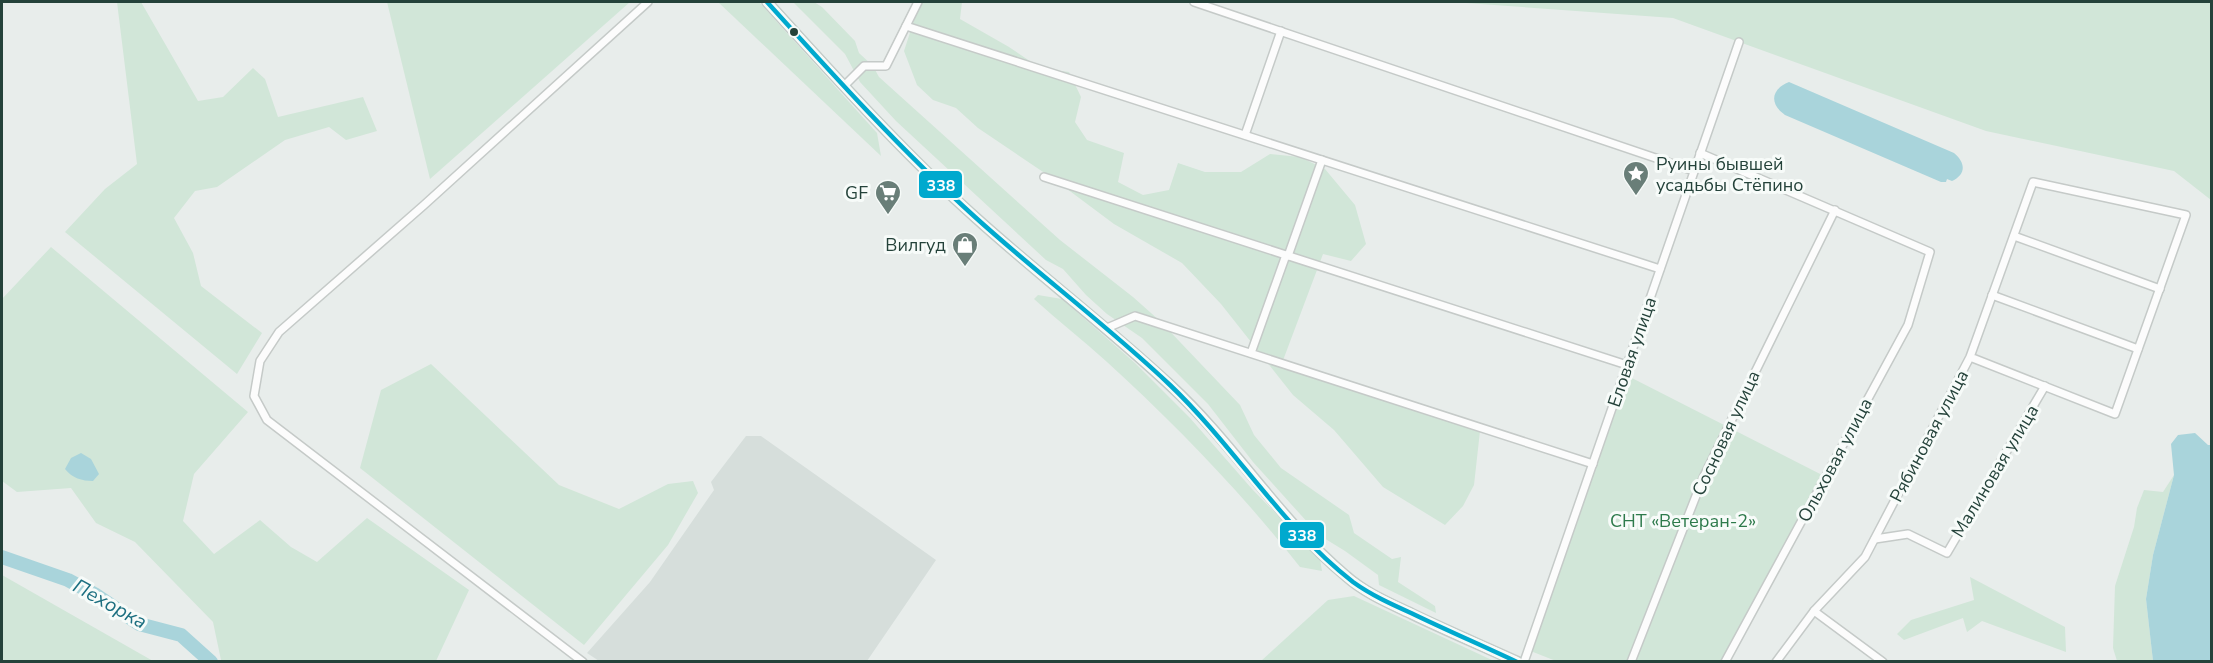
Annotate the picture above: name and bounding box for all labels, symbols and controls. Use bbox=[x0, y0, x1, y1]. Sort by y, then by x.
unlabelled marker bbox=[788, 26, 800, 38]
place label: Руины бывшей усадьбы Стёпино bbox=[1656, 152, 1803, 197]
place icon: Руины бывшей усадьбы Стёпино bbox=[1621, 159, 1651, 197]
line badge: 338 bbox=[918, 170, 963, 199]
text: 338 bbox=[927, 175, 955, 197]
supermarket icon: GF bbox=[873, 178, 903, 216]
place label: GF bbox=[845, 181, 868, 205]
shop icon: Вилгуд bbox=[950, 230, 980, 268]
place label: Вилгуд bbox=[885, 233, 946, 257]
street label: Еловая улица bbox=[1602, 294, 1662, 410]
street label: Рябиновая улица bbox=[1884, 366, 1974, 506]
street label: Сосновая улица bbox=[1686, 367, 1766, 499]
street label: Ольховая улица bbox=[1792, 394, 1878, 526]
street label: Малиновая улица bbox=[1946, 400, 2044, 542]
park label: СНТ «Ветеран-2» bbox=[1610, 509, 1756, 533]
line badge: 338 bbox=[1279, 521, 1325, 549]
text: 338 bbox=[1288, 525, 1316, 547]
water label: Пехорка bbox=[68, 573, 152, 635]

